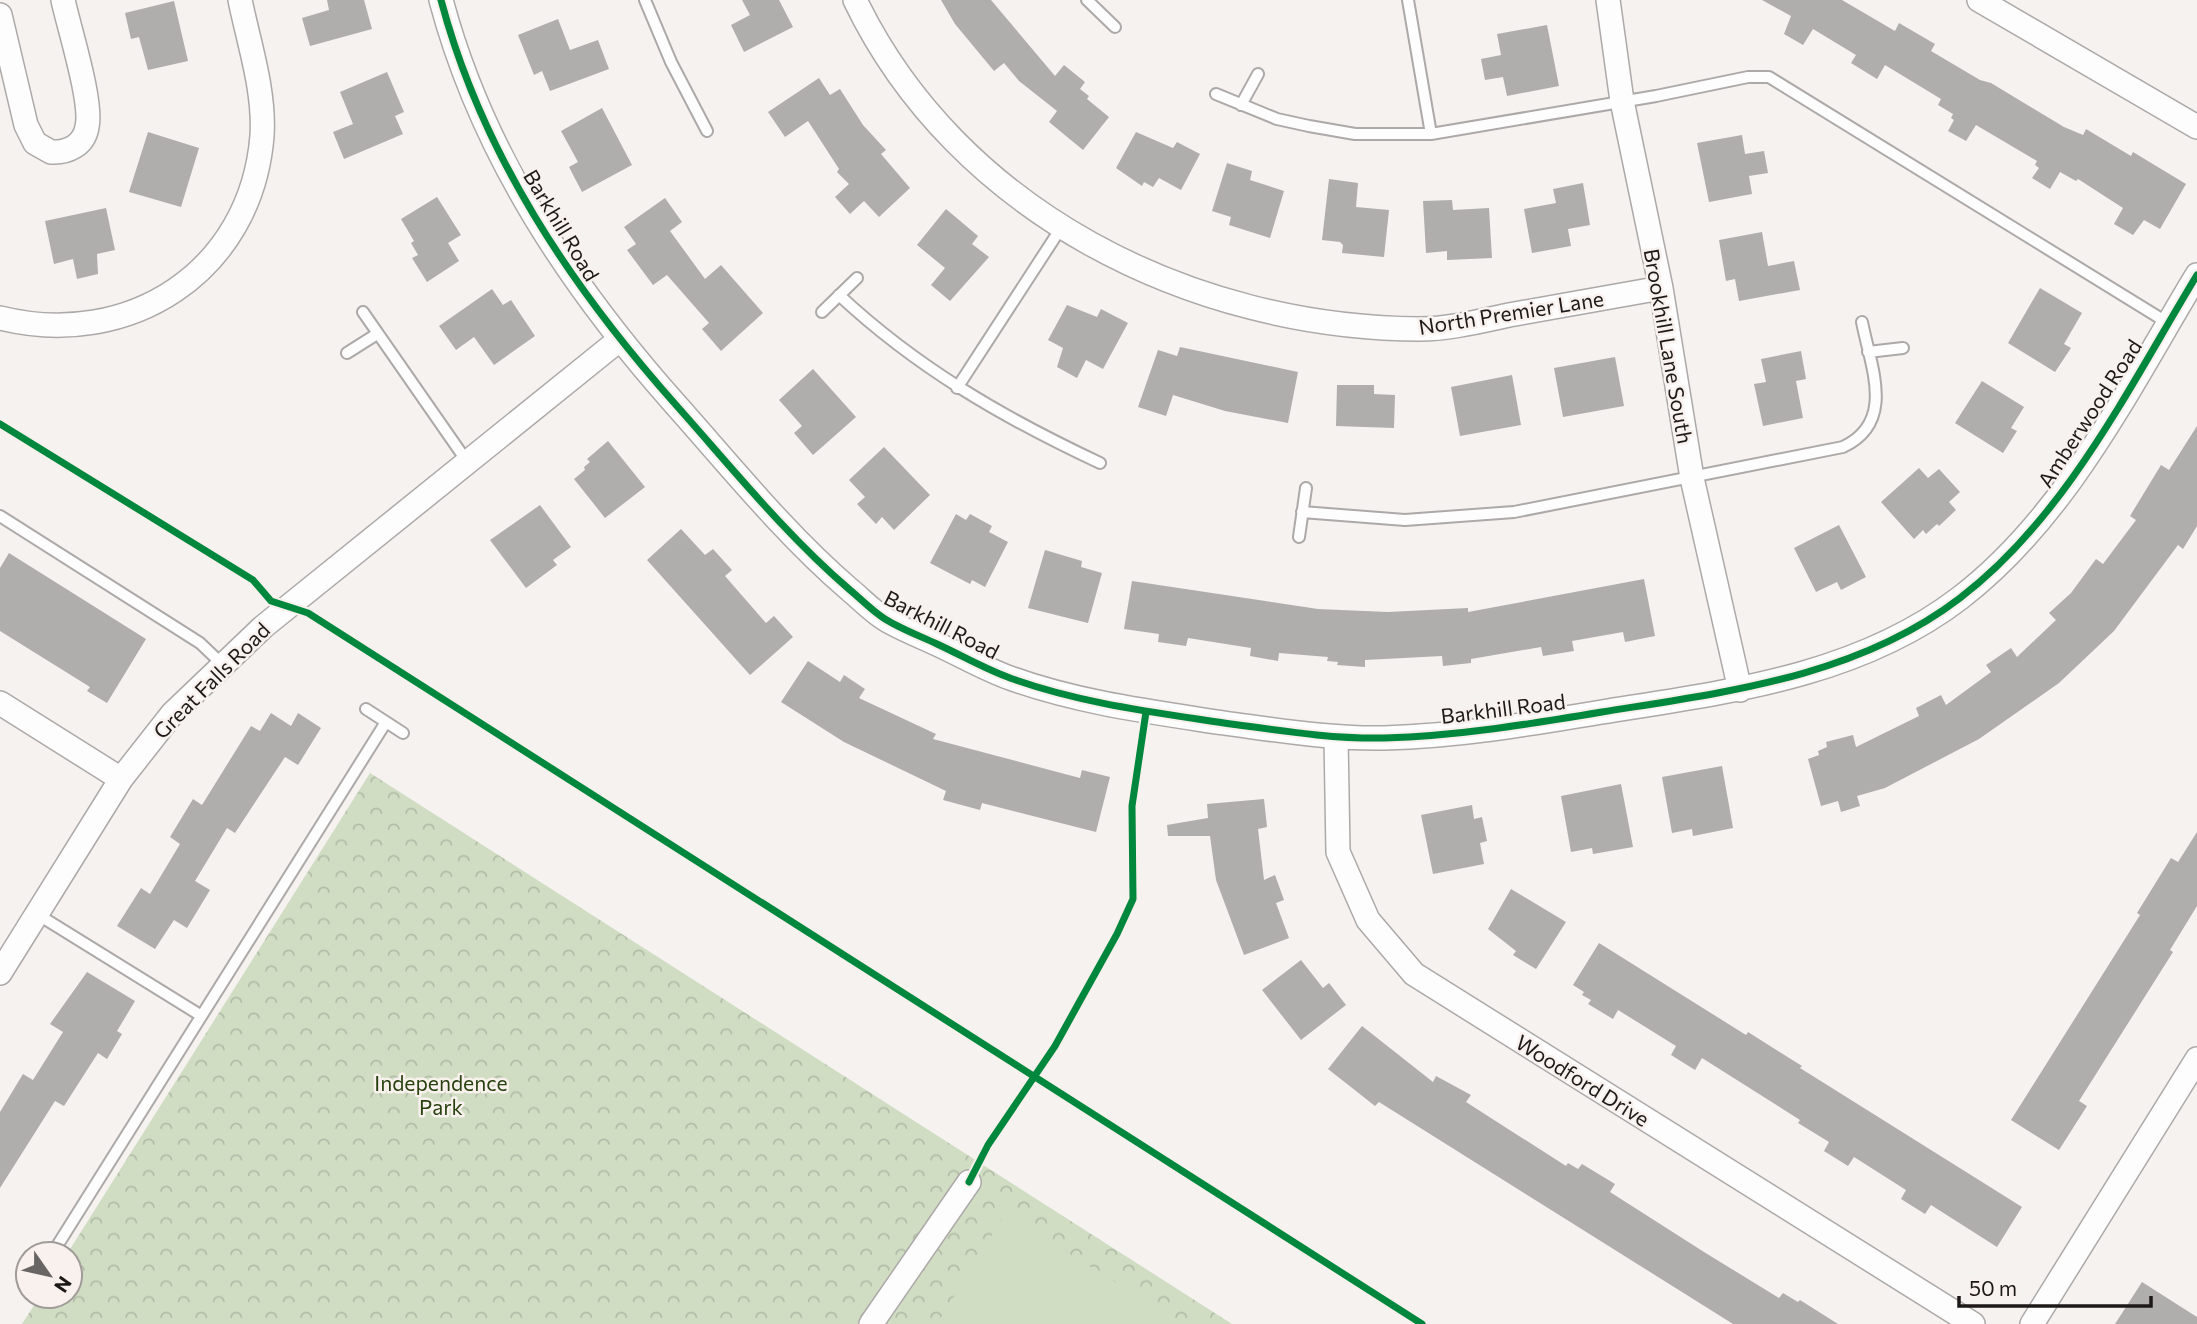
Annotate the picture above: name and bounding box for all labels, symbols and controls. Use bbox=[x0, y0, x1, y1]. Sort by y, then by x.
street label: Barkhill Road bbox=[519, 165, 605, 285]
street label: Brookhill Lane South bbox=[1640, 247, 1698, 445]
street label: North Premier Lane bbox=[1417, 285, 1605, 339]
street label: Amberwood Road bbox=[2032, 334, 2146, 492]
street label: Barkhill Road bbox=[880, 584, 1004, 664]
street label: Great Falls Road bbox=[148, 617, 274, 743]
street label: Barkhill Road bbox=[1439, 688, 1567, 728]
street label: Woodford Drive bbox=[1512, 1029, 1654, 1131]
park label: Independence Park bbox=[374, 1070, 508, 1119]
north arrow bbox=[14, 1240, 84, 1310]
scale bar bbox=[1959, 1264, 2152, 1308]
text: N bbox=[50, 1272, 77, 1297]
text: 50 m bbox=[1969, 1275, 2017, 1300]

